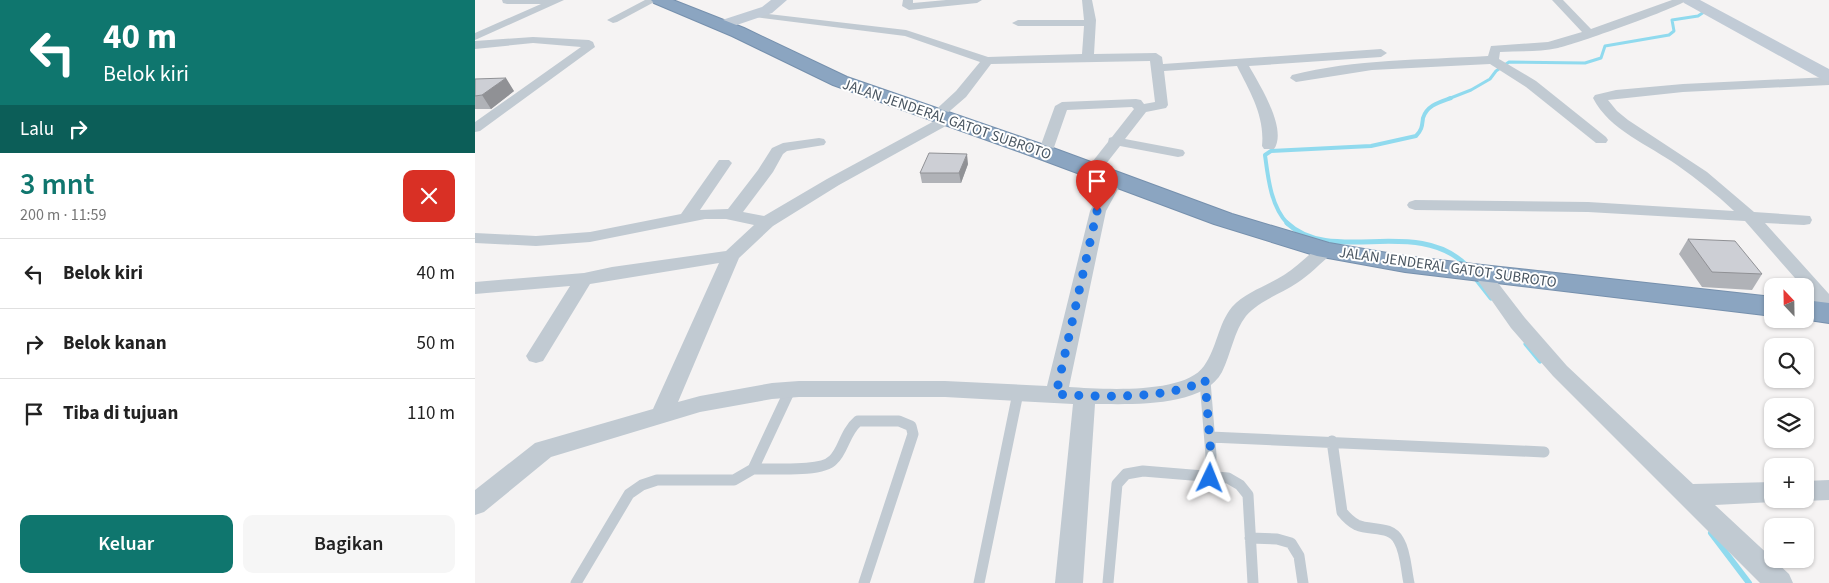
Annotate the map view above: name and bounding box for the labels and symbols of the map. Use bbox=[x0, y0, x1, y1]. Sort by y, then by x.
street label: JALAN JENDERAL GATOT SUBROTO bbox=[840, 74, 1054, 165]
pin bbox=[1076, 160, 1118, 211]
street label: JALAN JENDERAL GATOT SUBROTO bbox=[1338, 242, 1558, 293]
north arrow bbox=[1764, 278, 1814, 328]
position arrow bbox=[1183, 451, 1235, 503]

